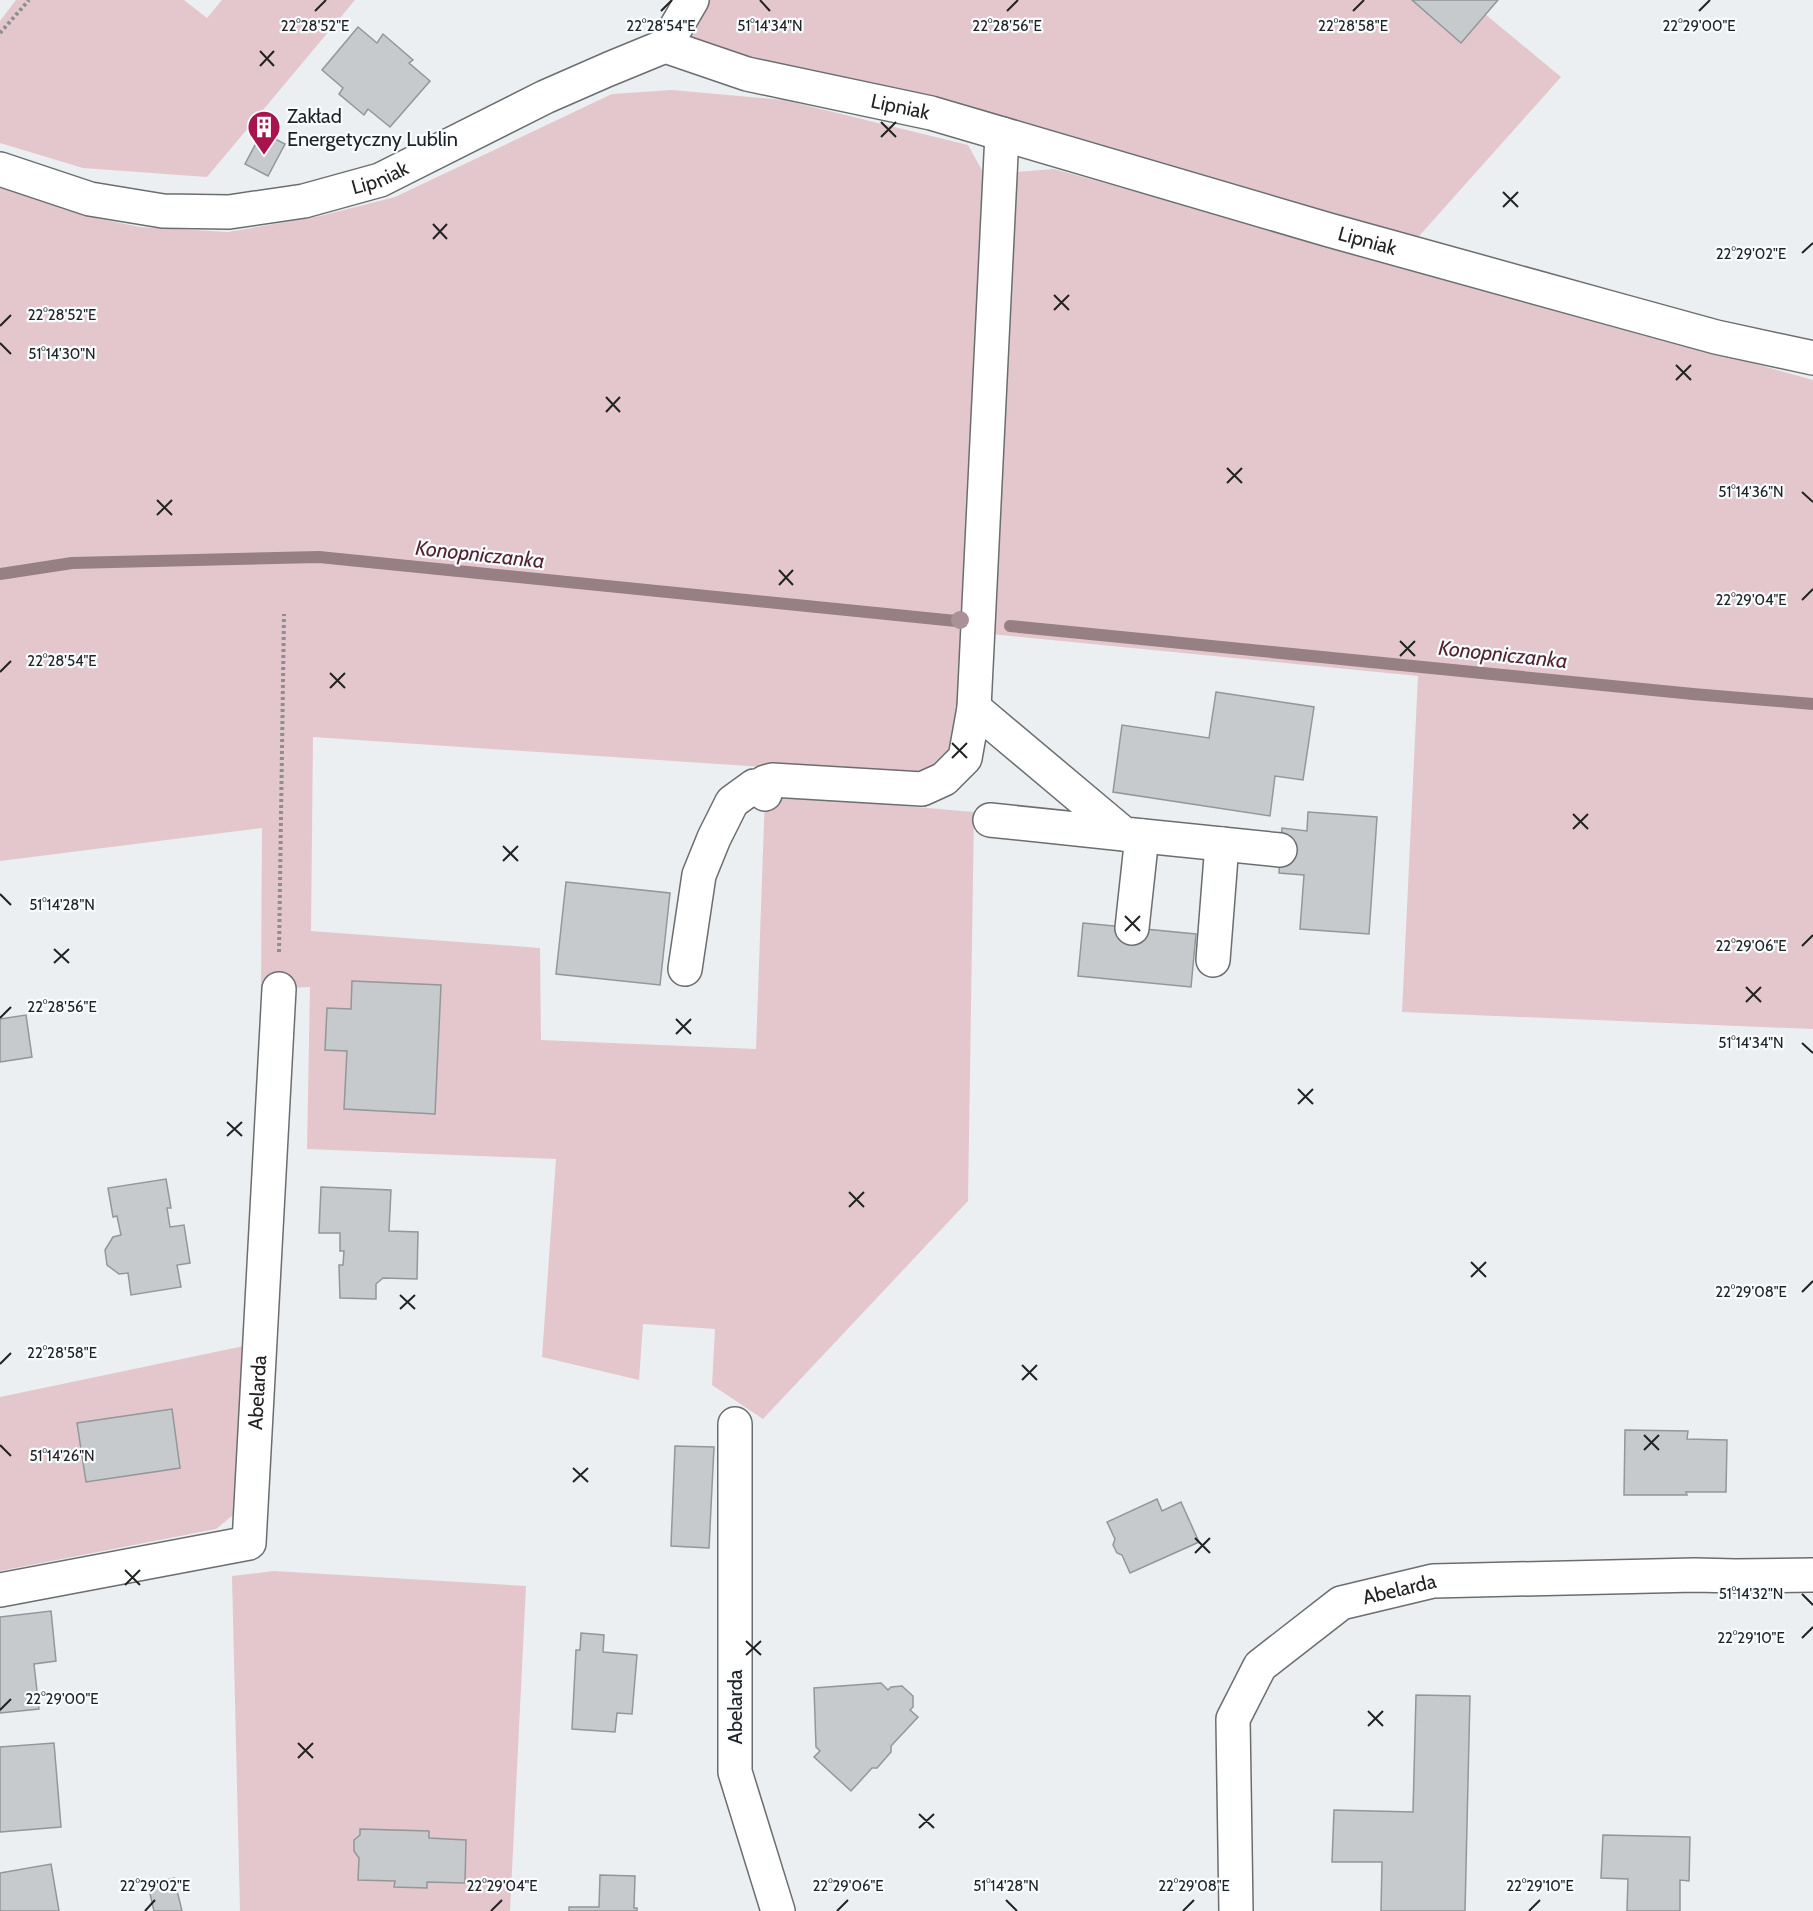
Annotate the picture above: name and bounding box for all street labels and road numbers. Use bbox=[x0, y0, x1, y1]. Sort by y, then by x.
street label: Lipniak bbox=[869, 89, 932, 124]
street label: Lipniak bbox=[349, 156, 412, 199]
street label: Lipniak bbox=[1336, 221, 1399, 260]
street label: Abelarda bbox=[243, 1354, 271, 1431]
street label: Abelarda bbox=[1360, 1569, 1439, 1609]
street label: Abelarda bbox=[723, 1669, 747, 1744]

